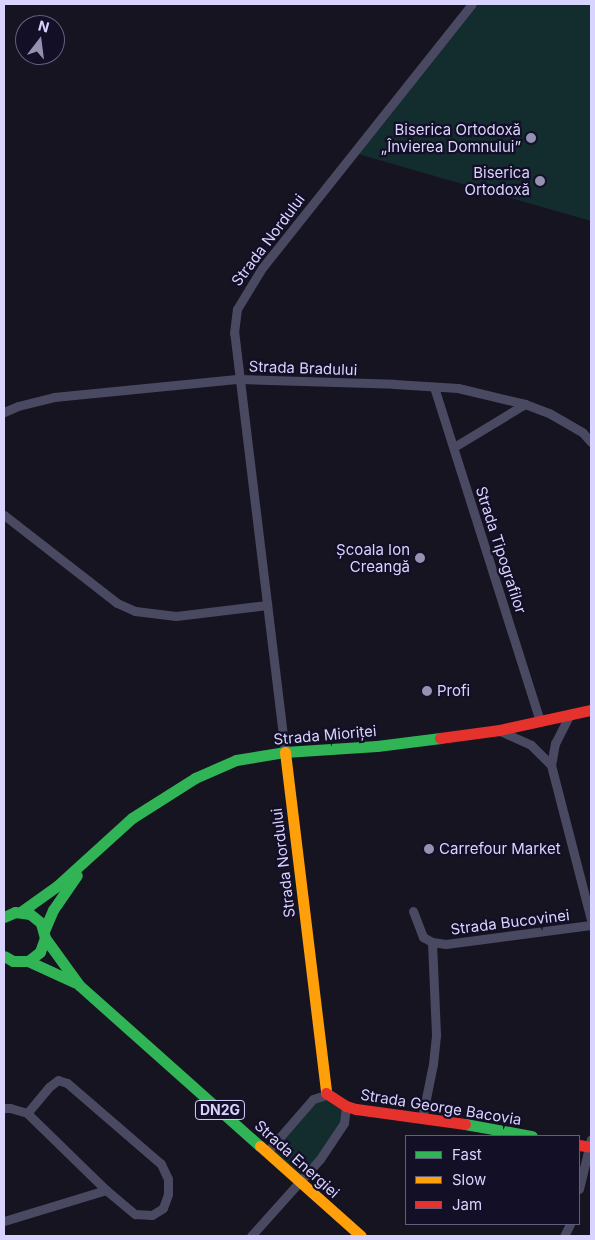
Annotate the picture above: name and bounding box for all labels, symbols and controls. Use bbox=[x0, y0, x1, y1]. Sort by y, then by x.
north arrow bbox=[15, 15, 65, 65]
text: N bbox=[36, 16, 51, 36]
place label: Biserica Ortodoxă „Învierea Domnului” bbox=[381, 120, 521, 155]
marker: Biserica Ortodoxă „Învierea Domnului” bbox=[525, 132, 537, 144]
place label: Biserica Ortodoxă bbox=[464, 163, 530, 198]
marker: Biserica Ortodoxă bbox=[534, 175, 546, 187]
street label: Strada Nordului bbox=[228, 191, 308, 289]
street label: Strada Bradului bbox=[248, 357, 358, 379]
street label: Strada Tipografilor bbox=[472, 484, 530, 616]
place label: Școala Ion Creangă bbox=[336, 540, 410, 575]
marker: Școala Ion Creangă bbox=[414, 552, 426, 564]
place label: Profi bbox=[437, 682, 470, 700]
marker: Profi bbox=[421, 685, 433, 697]
street label: Strada Mioriței bbox=[273, 722, 377, 748]
street label: Strada Nordului bbox=[267, 807, 299, 919]
place label: Carrefour Market bbox=[439, 840, 561, 858]
marker: Carrefour Market bbox=[423, 843, 435, 855]
street label: Strada Bucovinei bbox=[450, 906, 570, 938]
street label: Strada George Bacovia bbox=[359, 1085, 523, 1129]
road number: DN2G bbox=[194, 1098, 246, 1122]
street label: Strada Energiei bbox=[251, 1116, 343, 1202]
legend bbox=[405, 1135, 580, 1225]
text: Fast bbox=[452, 1145, 482, 1164]
text: Slow bbox=[452, 1170, 486, 1189]
text: Jam bbox=[452, 1195, 482, 1214]

